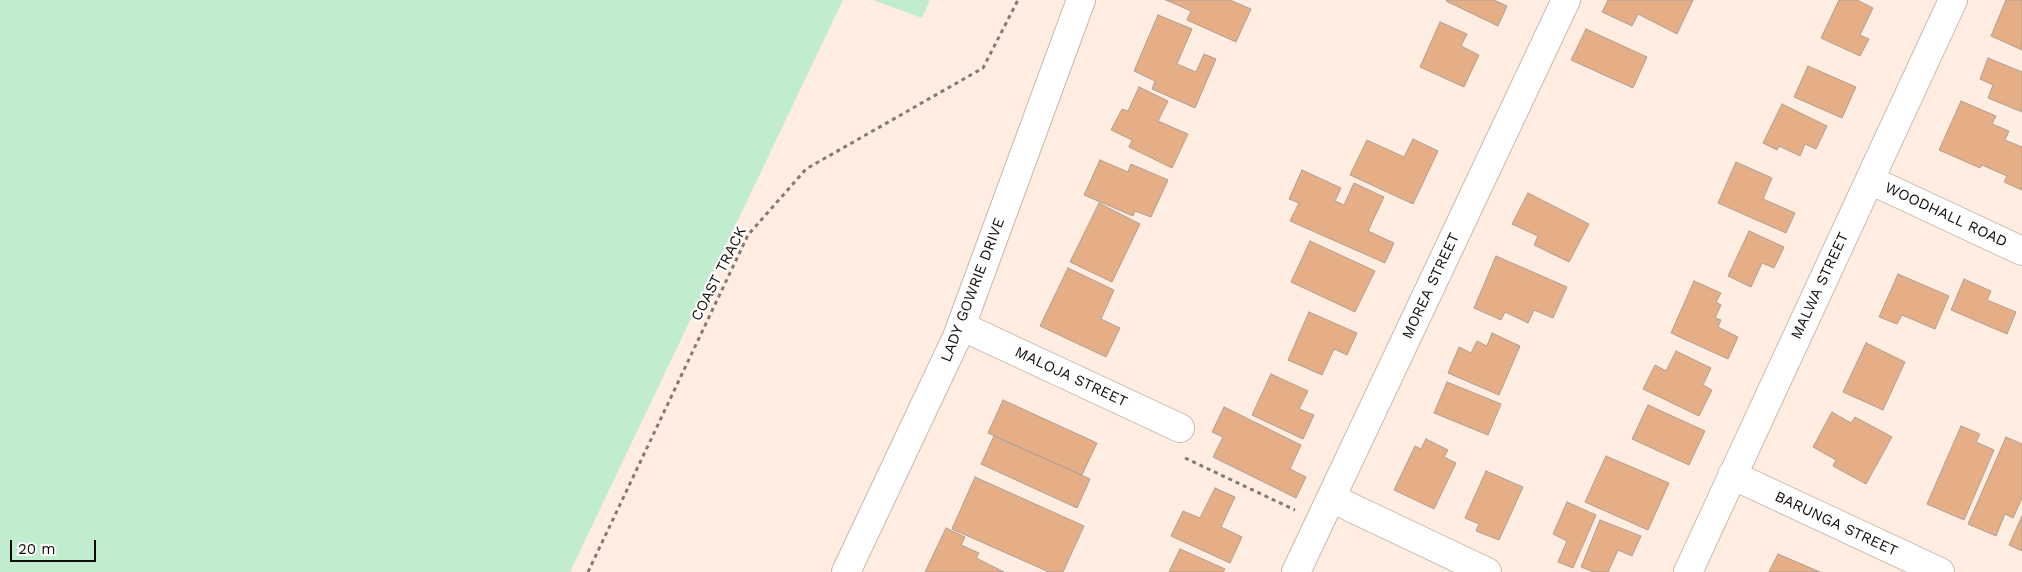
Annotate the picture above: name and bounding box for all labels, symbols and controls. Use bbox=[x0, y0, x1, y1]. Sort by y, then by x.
street label: WOODHALL ROAD bbox=[1882, 179, 2010, 251]
street label: LADY GOWRIE DRIVE bbox=[937, 215, 1009, 365]
street label: COAST TRACK bbox=[688, 224, 750, 324]
street label: MOREA STREET bbox=[1399, 230, 1463, 342]
street label: MALWA STREET bbox=[1787, 230, 1853, 342]
street label: MALOJA STREET bbox=[1012, 343, 1130, 411]
street label: BARUNGA STREET bbox=[1772, 488, 1900, 560]
scale bar bbox=[12, 530, 99, 562]
text: 20 m bbox=[18, 540, 56, 558]

